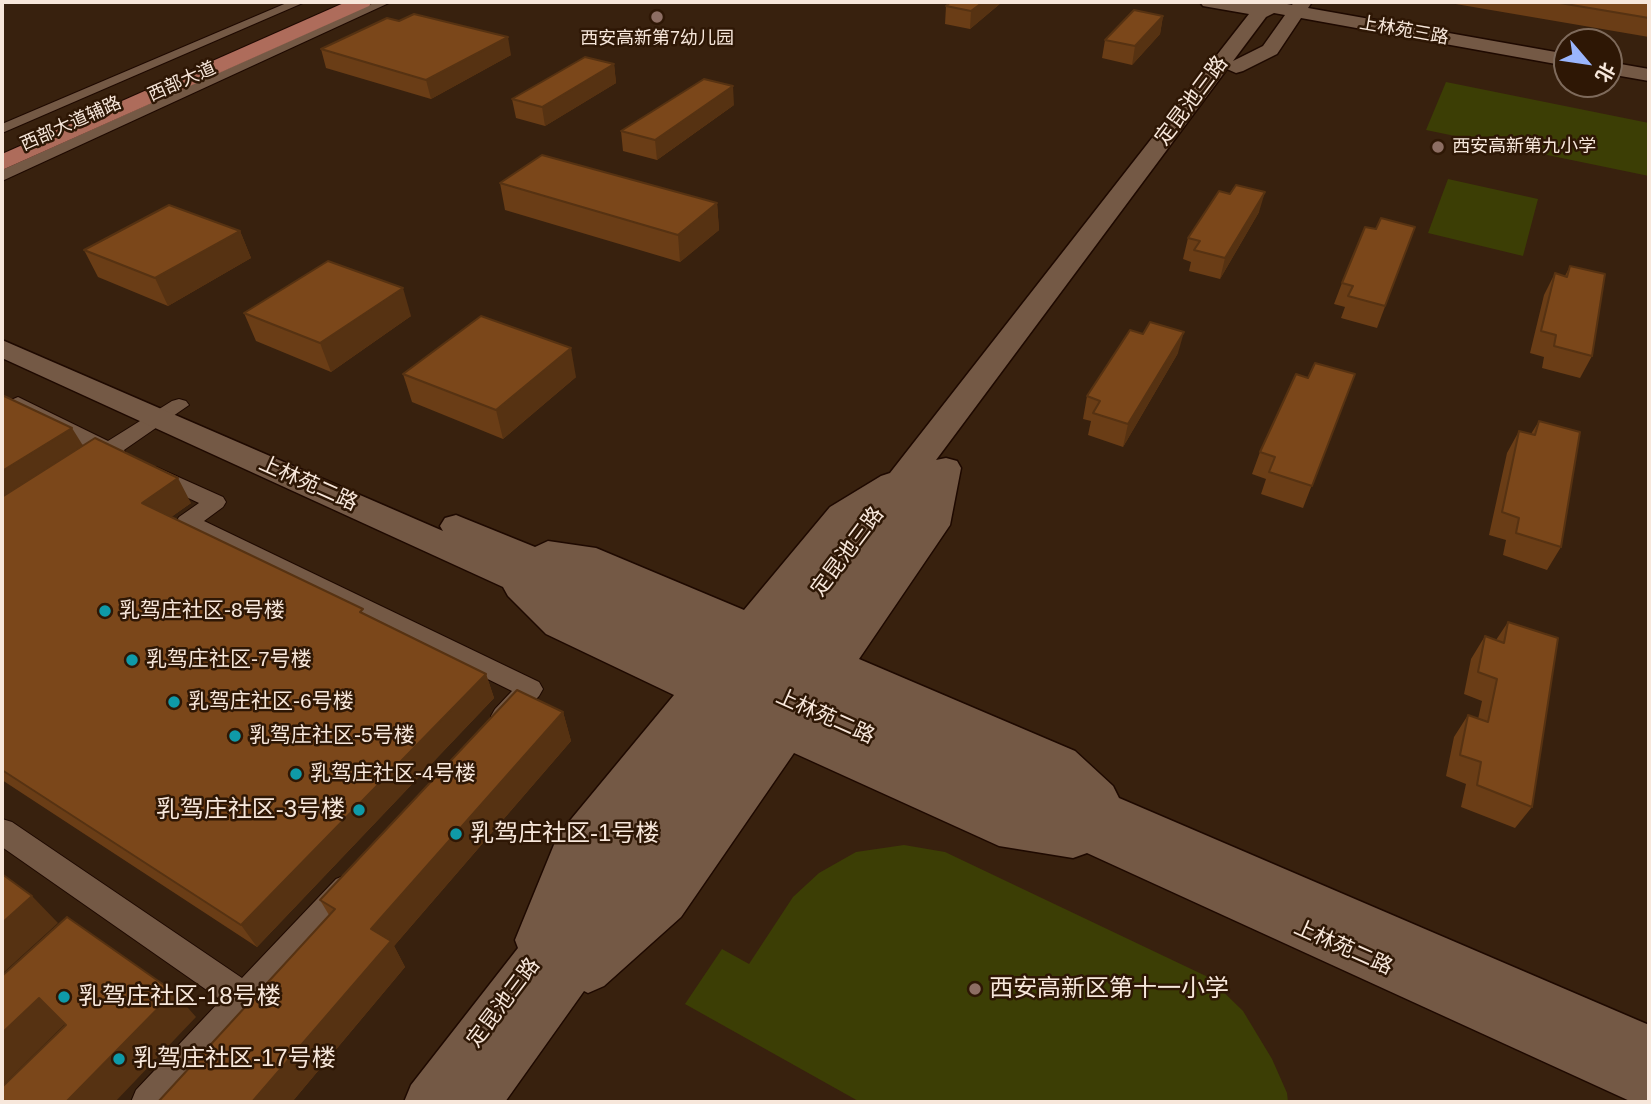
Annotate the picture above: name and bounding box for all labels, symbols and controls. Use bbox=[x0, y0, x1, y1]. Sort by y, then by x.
marker: 西安高新第7幼儿园 bbox=[649, 9, 665, 25]
street label: 上林苑三路 bbox=[1358, 13, 1450, 49]
place label: 西安高新第7幼儿园 bbox=[580, 28, 734, 50]
north arrow bbox=[1553, 28, 1623, 98]
street label: 定昆池三路 bbox=[1150, 51, 1234, 151]
street label: 西部大道 bbox=[145, 57, 219, 107]
text: 北 bbox=[1591, 59, 1619, 86]
street label: 西部大道辅路 bbox=[17, 92, 125, 156]
place label: 西安高新第九小学 bbox=[1452, 136, 1596, 158]
marker: 西安高新第九小学 bbox=[1430, 139, 1446, 155]
street label: 上林苑二路 bbox=[255, 451, 361, 517]
street label: 定昆池三路 bbox=[806, 502, 890, 602]
place label: 乳驾庄社区-8号楼 bbox=[119, 598, 285, 624]
marker: 乳驾庄社区-8号楼 bbox=[97, 603, 113, 619]
place label: 乳驾庄社区-7号楼 bbox=[146, 647, 312, 673]
marker: 乳驾庄社区-7号楼 bbox=[124, 652, 140, 668]
street label: 上林苑二路 bbox=[772, 684, 878, 750]
place label: 乳驾庄社区-6号楼 bbox=[188, 689, 354, 715]
marker: 乳驾庄社区-6号楼 bbox=[166, 694, 182, 710]
place label: 乳驾庄社区-5号楼 bbox=[249, 723, 415, 749]
marker: 乳驾庄社区-5号楼 bbox=[227, 728, 243, 744]
place label: 乳驾庄社区-4号楼 bbox=[310, 761, 476, 787]
marker: 乳驾庄社区-4号楼 bbox=[288, 766, 304, 782]
place label: 乳驾庄社区-3号楼 bbox=[156, 796, 345, 824]
marker: 乳驾庄社区-3号楼 bbox=[351, 802, 367, 818]
place label: 乳驾庄社区-1号楼 bbox=[470, 820, 659, 848]
marker: 乳驾庄社区-1号楼 bbox=[448, 826, 464, 842]
street label: 上林苑二路 bbox=[1290, 915, 1396, 981]
street label: 定昆池三路 bbox=[462, 953, 546, 1053]
place label: 西安高新区第十一小学 bbox=[989, 975, 1229, 1003]
marker: 西安高新区第十一小学 bbox=[967, 981, 983, 997]
place label: 乳驾庄社区-18号楼 bbox=[78, 983, 281, 1011]
marker: 乳驾庄社区-18号楼 bbox=[56, 989, 72, 1005]
place label: 乳驾庄社区-17号楼 bbox=[133, 1045, 336, 1073]
marker: 乳驾庄社区-17号楼 bbox=[111, 1051, 127, 1067]

